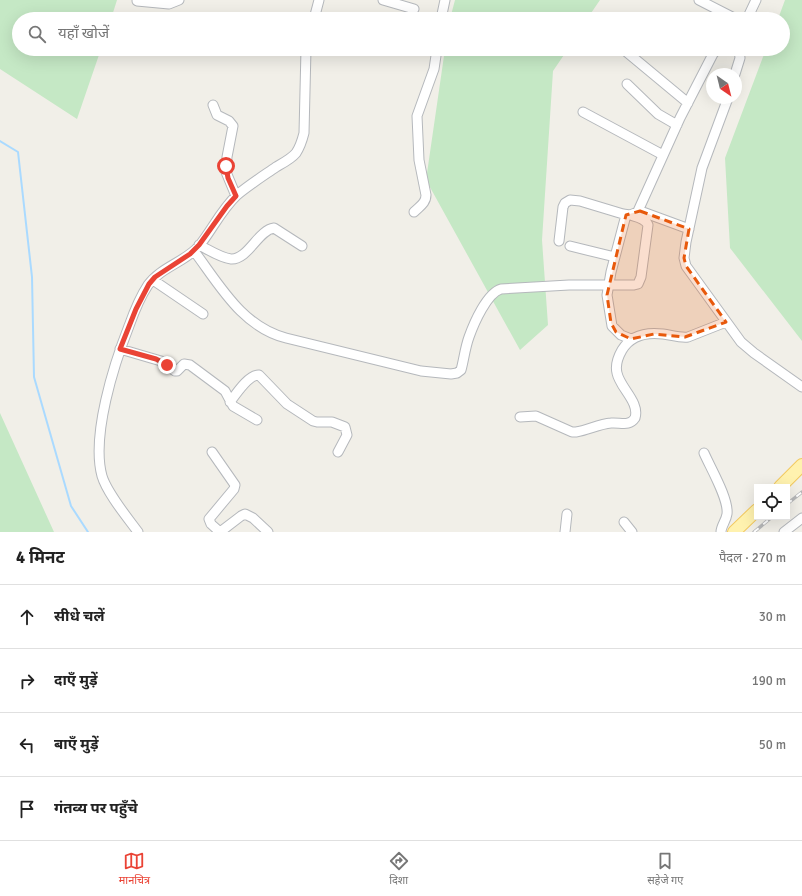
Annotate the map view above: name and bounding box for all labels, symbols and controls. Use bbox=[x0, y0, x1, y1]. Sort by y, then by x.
search box bbox=[12, 12, 790, 56]
icon: search bbox=[26, 23, 48, 45]
text: यहाँ खोजें bbox=[58, 24, 109, 42]
north arrow bbox=[706, 68, 742, 104]
route start bbox=[217, 157, 235, 175]
route end bbox=[158, 356, 176, 374]
map controls bbox=[754, 484, 790, 520]
button: locate bbox=[754, 484, 790, 520]
text: 4 मिनट bbox=[16, 547, 65, 568]
text: पैदल · 270 m bbox=[719, 550, 786, 566]
icon: ahead bbox=[16, 606, 38, 628]
text: सीधे चलें bbox=[54, 607, 105, 625]
text: 30 m bbox=[759, 609, 786, 625]
icon: right bbox=[16, 670, 38, 692]
text: दाएँ मुड़ें bbox=[54, 671, 98, 689]
text: 190 m bbox=[752, 673, 786, 689]
icon: left bbox=[16, 734, 38, 756]
text: बाएँ मुड़ें bbox=[54, 735, 98, 753]
text: 50 m bbox=[759, 737, 786, 753]
icon: arrive bbox=[16, 798, 38, 820]
text: गंतव्य पर पहुँचे bbox=[54, 799, 138, 817]
tab: मानचित्र bbox=[119, 850, 150, 888]
tab: दिशा bbox=[388, 850, 410, 888]
tab: सहेजे गए bbox=[647, 850, 683, 888]

